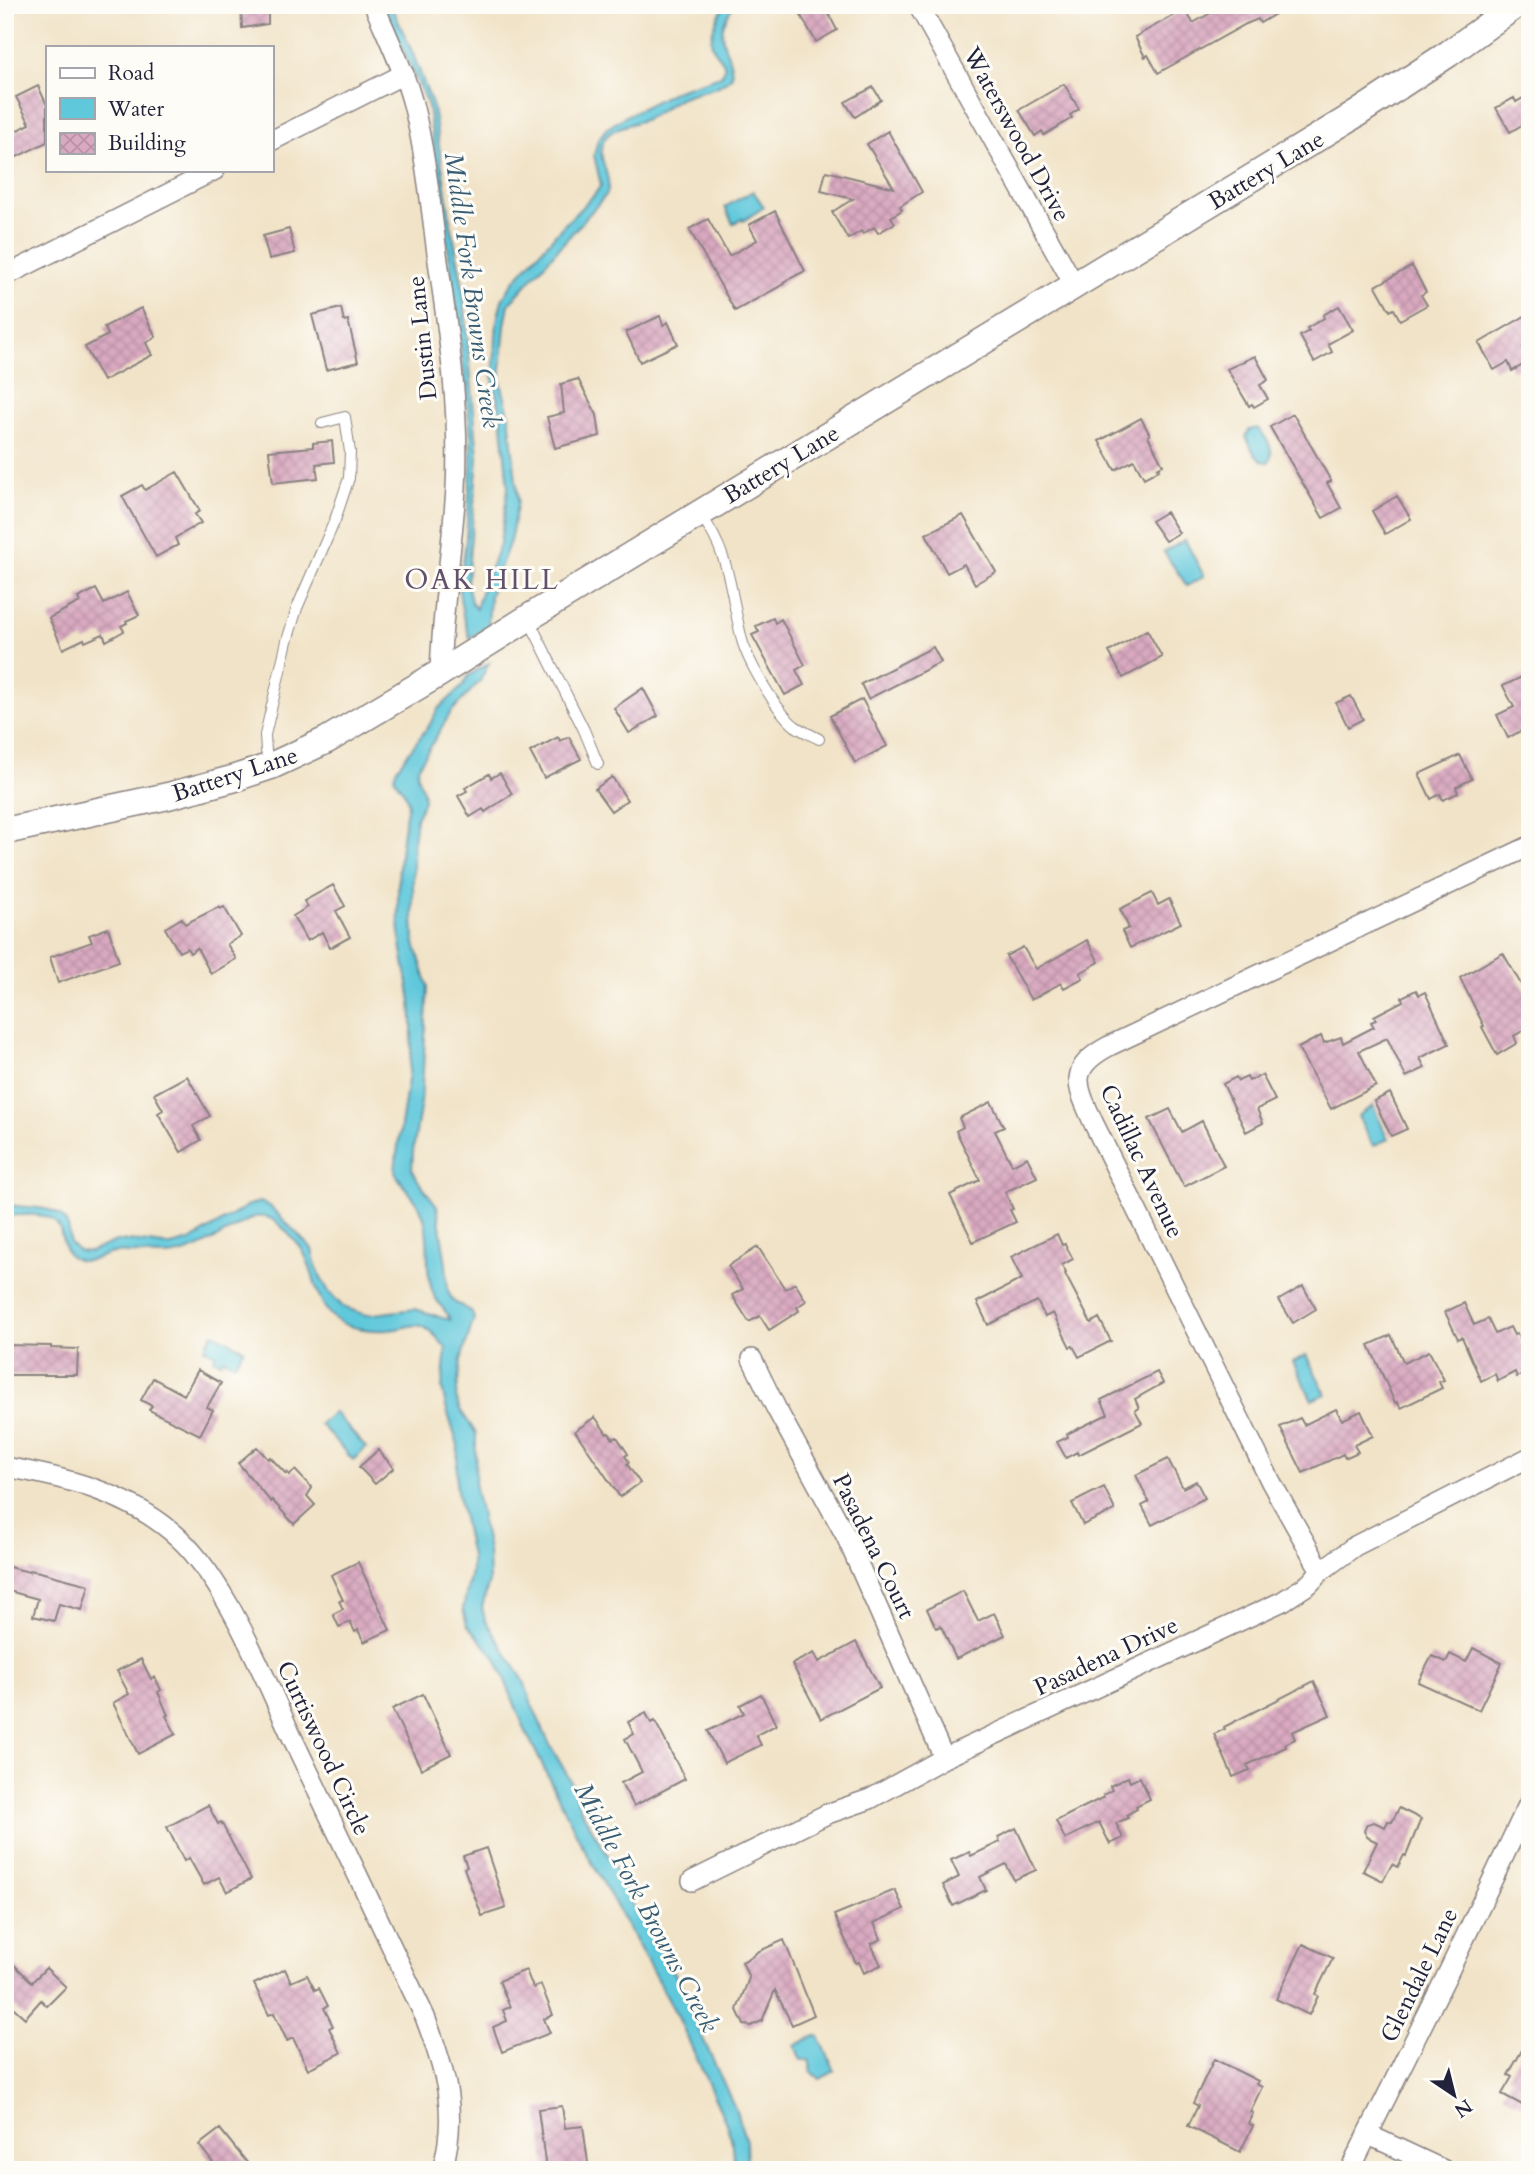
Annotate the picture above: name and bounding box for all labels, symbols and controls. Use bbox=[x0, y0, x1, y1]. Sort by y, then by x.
street label: Waterswood Drive bbox=[954, 40, 1078, 227]
legend bbox=[46, 46, 273, 172]
text: Road bbox=[108, 59, 154, 88]
text: Water bbox=[107, 95, 164, 124]
street label: Battery Lane bbox=[1202, 123, 1330, 218]
text: Building bbox=[108, 129, 186, 158]
water label: Middle Fork Browns Creek bbox=[436, 150, 509, 430]
street label: Dustin Lane bbox=[400, 274, 445, 402]
street label: Battery Lane bbox=[717, 417, 845, 512]
district label: OAK HILL bbox=[404, 561, 560, 599]
street label: Battery Lane bbox=[168, 739, 302, 810]
street label: Cadillac Avenue bbox=[1092, 1079, 1192, 1243]
street label: Pasadena Court bbox=[824, 1468, 923, 1625]
street label: Pasadena Drive bbox=[1029, 1609, 1183, 1704]
street label: Curtiswood Circle bbox=[269, 1656, 378, 1841]
water label: Middle Fork Browns Creek bbox=[566, 1776, 727, 2038]
street label: Glendale Lane bbox=[1373, 1903, 1466, 2048]
north arrow bbox=[1420, 2060, 1490, 2130]
text: N bbox=[1449, 2093, 1477, 2124]

